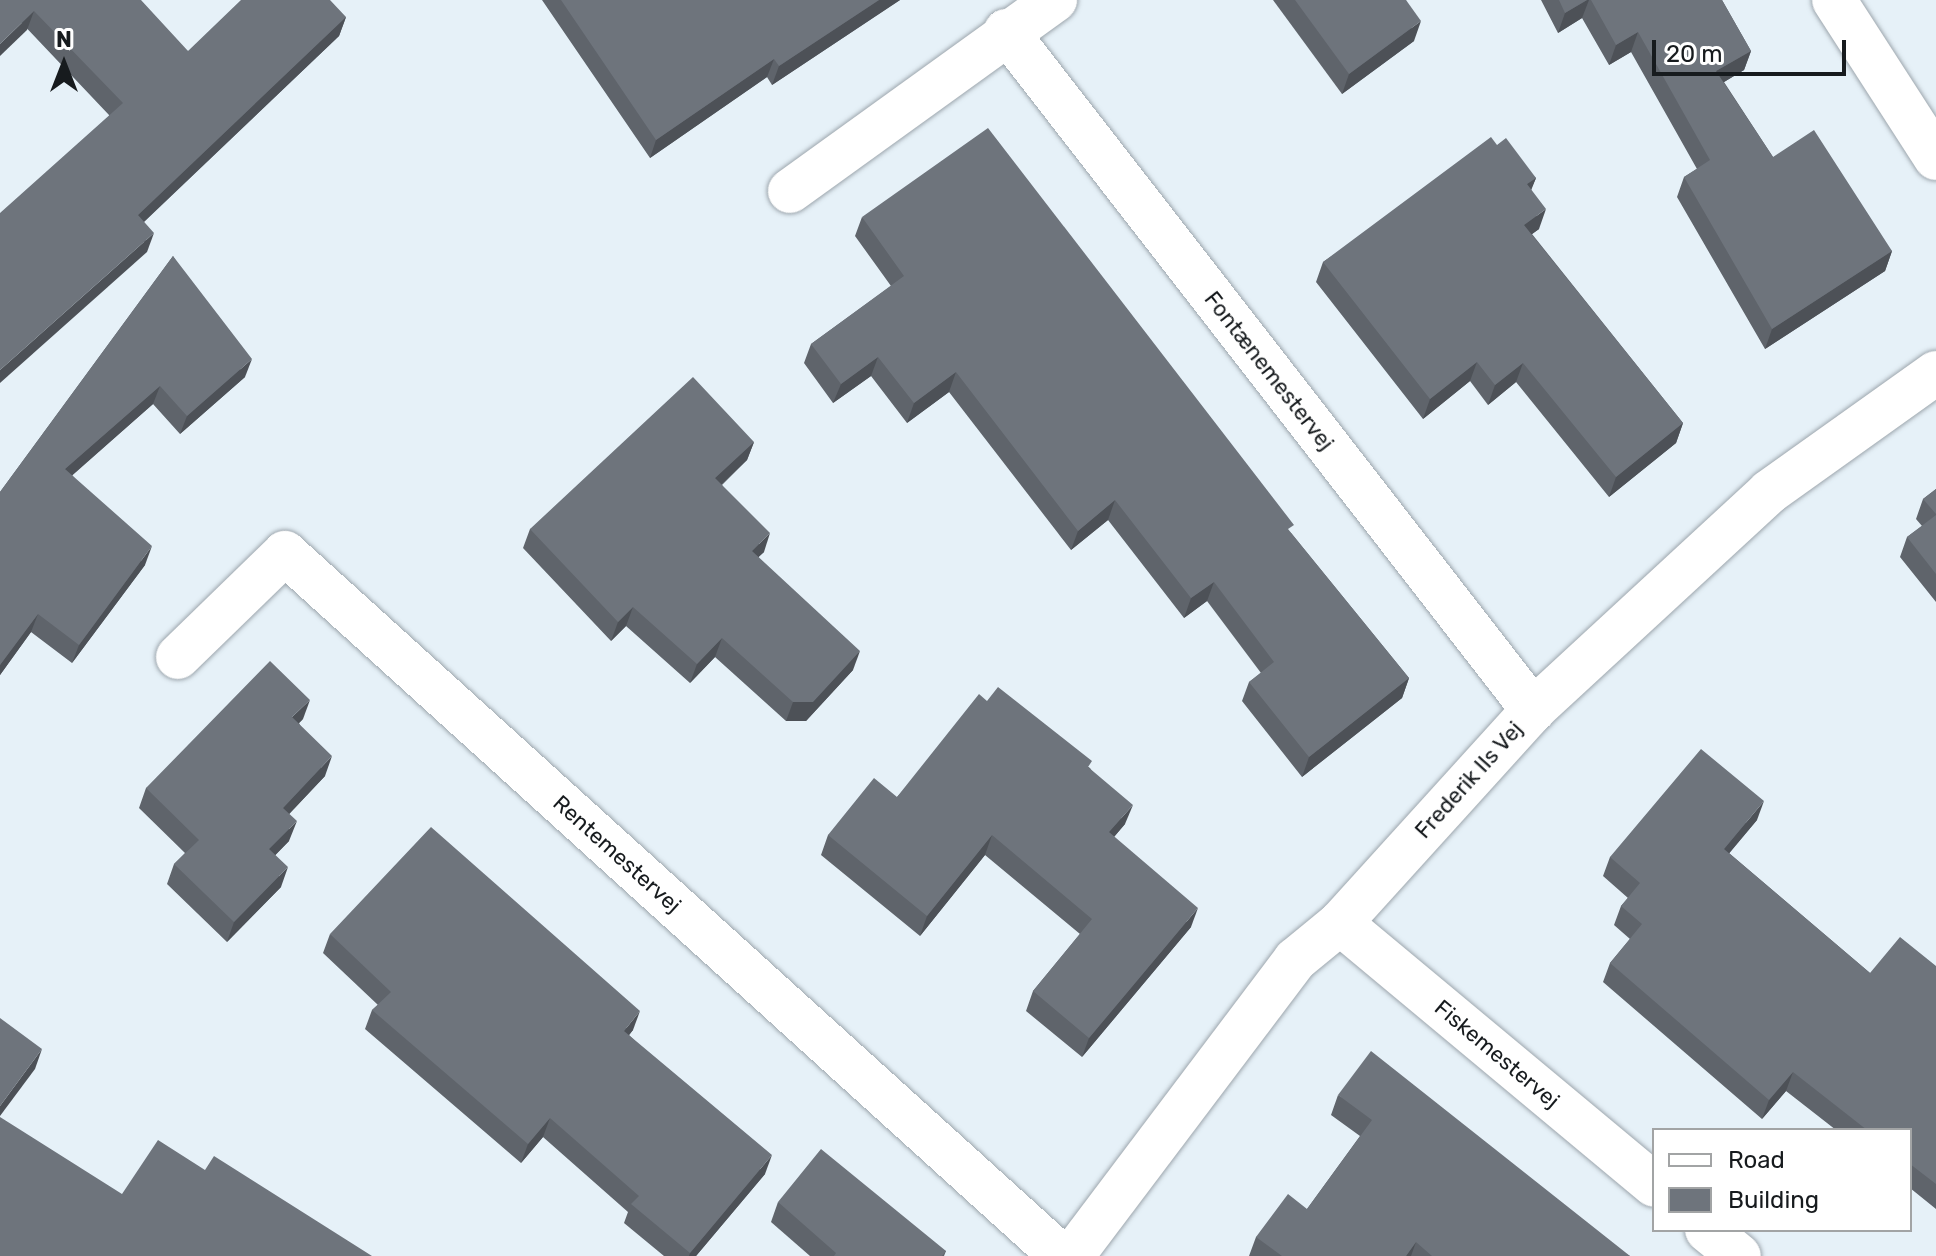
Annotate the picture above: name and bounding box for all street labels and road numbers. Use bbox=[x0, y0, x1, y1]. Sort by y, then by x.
street label: Fontænemestervej bbox=[1199, 286, 1339, 456]
street label: Frederik IIs Vej bbox=[1409, 716, 1529, 844]
street label: Rentemestervej bbox=[548, 790, 686, 918]
street label: Fiskemestervej bbox=[1429, 994, 1565, 1114]

